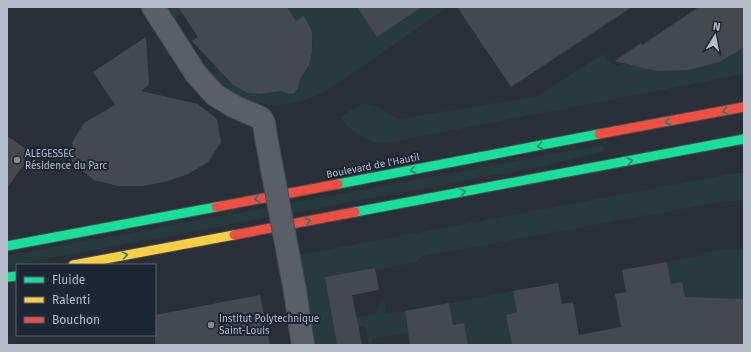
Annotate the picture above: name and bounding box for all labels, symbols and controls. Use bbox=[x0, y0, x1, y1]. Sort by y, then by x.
north arrow bbox=[695, 16, 735, 56]
text: N bbox=[712, 20, 721, 34]
one-way arrow bbox=[722, 106, 728, 115]
one-way arrow bbox=[665, 117, 671, 126]
one-way arrow bbox=[537, 141, 543, 149]
place label: ALEGESSEC Résidence du Parc bbox=[25, 148, 108, 172]
street label: Boulevard de l'Hautil bbox=[325, 151, 421, 181]
marker: ALEGESSEC Résidence du Parc bbox=[12, 155, 22, 165]
one-way arrow bbox=[627, 157, 633, 165]
one-way arrow bbox=[409, 165, 416, 173]
one-way arrow bbox=[460, 188, 466, 197]
one-way arrow bbox=[254, 194, 260, 202]
one-way arrow bbox=[305, 217, 311, 226]
one-way arrow bbox=[122, 252, 128, 260]
legend bbox=[16, 264, 156, 336]
text: Fluide bbox=[52, 273, 85, 287]
text: Ralenti bbox=[52, 293, 90, 307]
text: Bouchon bbox=[52, 313, 100, 327]
place label: Institut Polytechnique Saint-Louis bbox=[219, 313, 319, 337]
marker: Institut Polytechnique Saint-Louis bbox=[206, 320, 216, 330]

